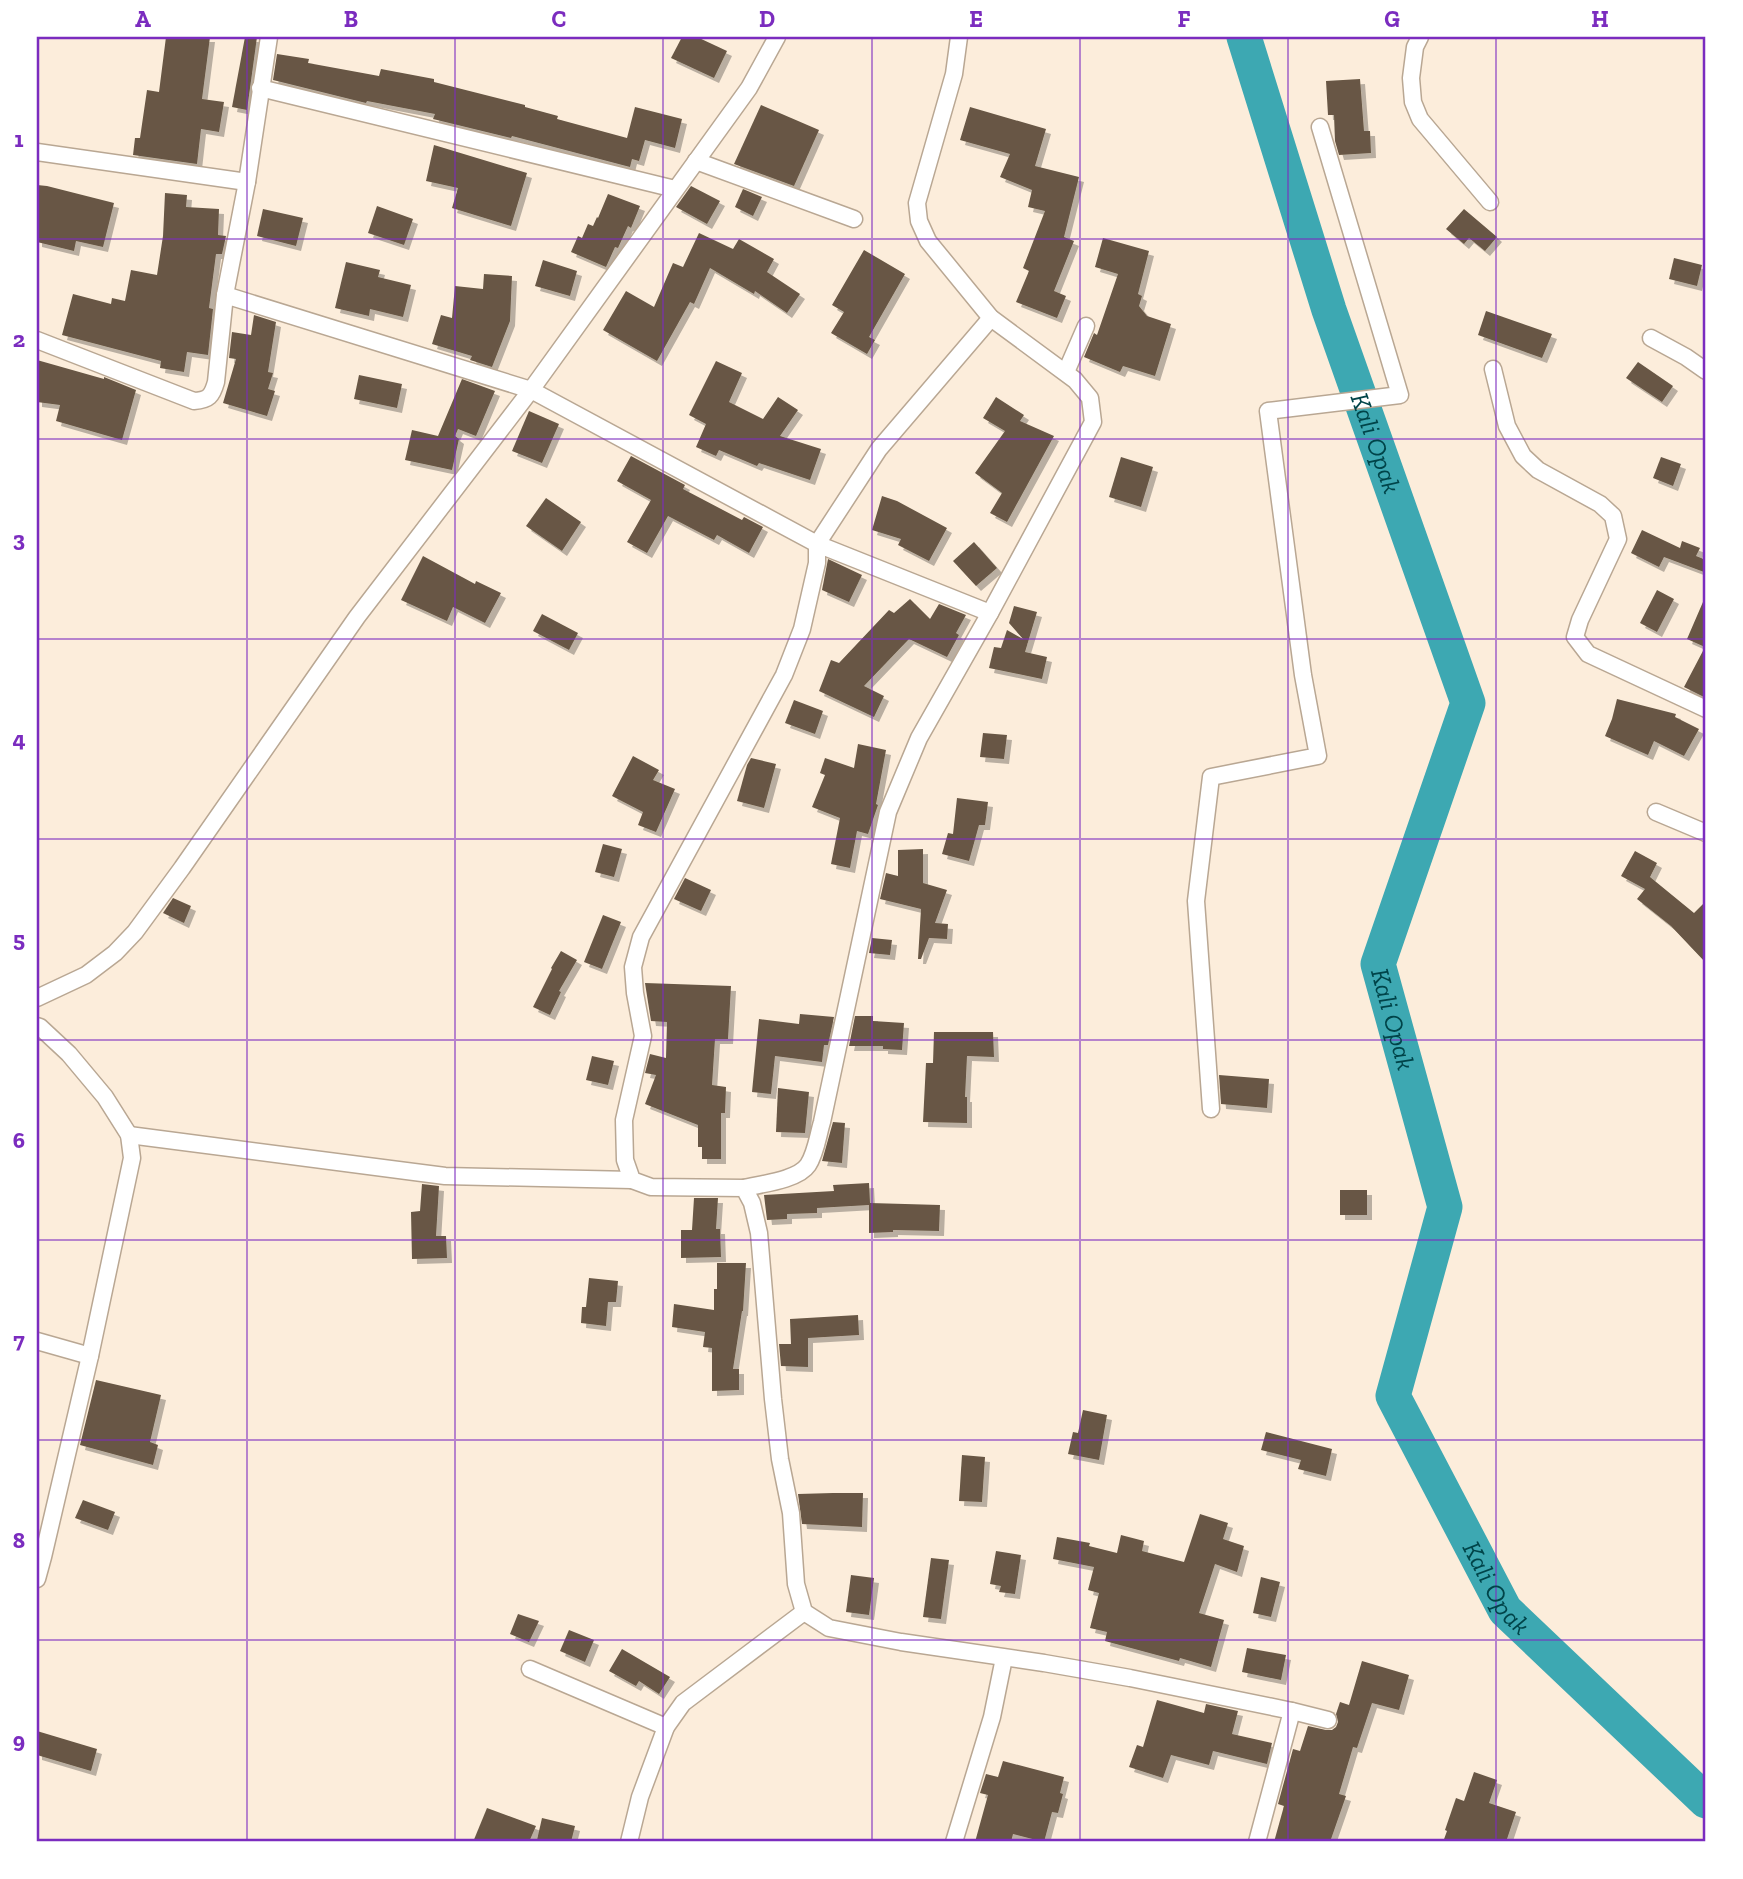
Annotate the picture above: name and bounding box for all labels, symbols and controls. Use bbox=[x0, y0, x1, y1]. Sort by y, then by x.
text: A bbox=[135, 5, 151, 33]
text: B bbox=[344, 5, 358, 33]
text: C bbox=[552, 5, 566, 33]
text: D bbox=[759, 5, 775, 33]
text: E bbox=[969, 5, 983, 33]
text: F bbox=[1177, 5, 1191, 33]
text: G bbox=[1384, 5, 1400, 33]
text: H bbox=[1591, 5, 1609, 33]
text: 1 bbox=[14, 125, 24, 153]
text: 2 bbox=[13, 325, 25, 353]
water label: Kali Opak bbox=[1344, 389, 1409, 497]
text: 3 bbox=[13, 525, 25, 553]
text: 4 bbox=[12, 725, 26, 753]
text: 5 bbox=[13, 925, 25, 953]
water label: Kali Opak bbox=[1364, 965, 1422, 1074]
text: 6 bbox=[13, 1126, 25, 1154]
text: 7 bbox=[13, 1326, 25, 1354]
text: 8 bbox=[13, 1526, 25, 1554]
water label: Kali Opak bbox=[1456, 1536, 1537, 1641]
text: 9 bbox=[13, 1726, 25, 1754]

